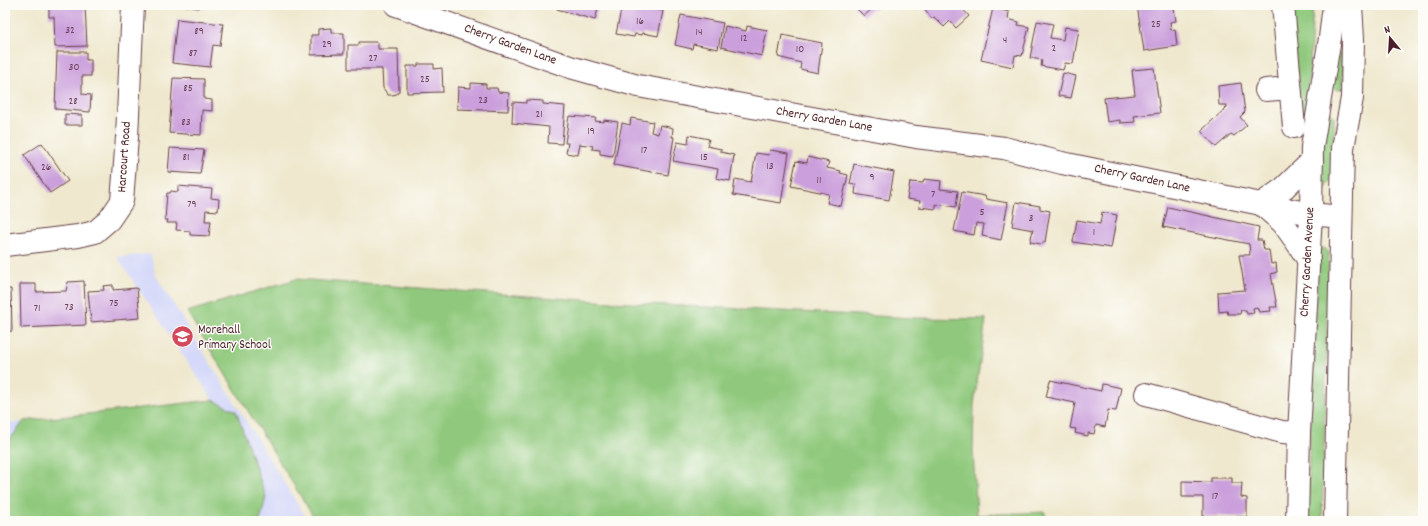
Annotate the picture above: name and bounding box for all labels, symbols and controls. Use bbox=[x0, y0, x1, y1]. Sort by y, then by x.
house number: 16 bbox=[636, 14, 644, 30]
house number: 25 bbox=[1151, 17, 1161, 33]
north arrow bbox=[1370, 18, 1410, 58]
street label: Cherry Garden Lane bbox=[461, 19, 559, 71]
text: N bbox=[1382, 22, 1393, 39]
house number: 32 bbox=[65, 23, 75, 39]
house number: 89 bbox=[194, 24, 204, 40]
house number: 14 bbox=[696, 25, 702, 41]
house number: 12 bbox=[740, 31, 748, 47]
house number: 4 bbox=[1003, 33, 1007, 49]
house number: 29 bbox=[322, 37, 332, 53]
house number: 2 bbox=[1052, 41, 1057, 57]
house number: 10 bbox=[796, 42, 804, 58]
house number: 87 bbox=[189, 46, 197, 62]
house number: 27 bbox=[368, 51, 378, 67]
house number: 30 bbox=[69, 60, 79, 76]
house number: 25 bbox=[420, 72, 430, 88]
house number: 85 bbox=[183, 81, 193, 97]
house number: 23 bbox=[478, 93, 488, 109]
house number: 28 bbox=[68, 94, 78, 110]
street label: Cherry Garden Lane bbox=[774, 102, 874, 138]
house number: 21 bbox=[535, 107, 543, 123]
house number: 83 bbox=[181, 115, 191, 131]
street label: Harcourt Road bbox=[113, 121, 137, 193]
house number: 19 bbox=[587, 124, 595, 140]
house number: 17 bbox=[641, 143, 647, 159]
house number: 81 bbox=[183, 150, 189, 166]
house number: 15 bbox=[700, 150, 708, 166]
house number: 13 bbox=[766, 159, 774, 175]
house number: 26 bbox=[41, 160, 51, 176]
street label: Cherry Garden Lane bbox=[1092, 160, 1192, 198]
house number: 9 bbox=[869, 170, 875, 186]
house number: 11 bbox=[817, 173, 821, 189]
house number: 7 bbox=[931, 187, 935, 203]
house number: 79 bbox=[187, 197, 197, 213]
house number: 5 bbox=[979, 205, 985, 221]
street label: Cherry Garden Avenue bbox=[1296, 206, 1320, 317]
house number: 3 bbox=[1029, 211, 1034, 227]
house number: 1 bbox=[1093, 225, 1095, 241]
house number: 75 bbox=[109, 296, 119, 312]
house number: 73 bbox=[64, 300, 74, 316]
house number: 71 bbox=[34, 301, 40, 317]
place label: Morehall Primary School bbox=[198, 321, 271, 355]
school or university icon: Morehall Primary School bbox=[170, 324, 196, 350]
house number: 17 bbox=[1212, 489, 1218, 505]

